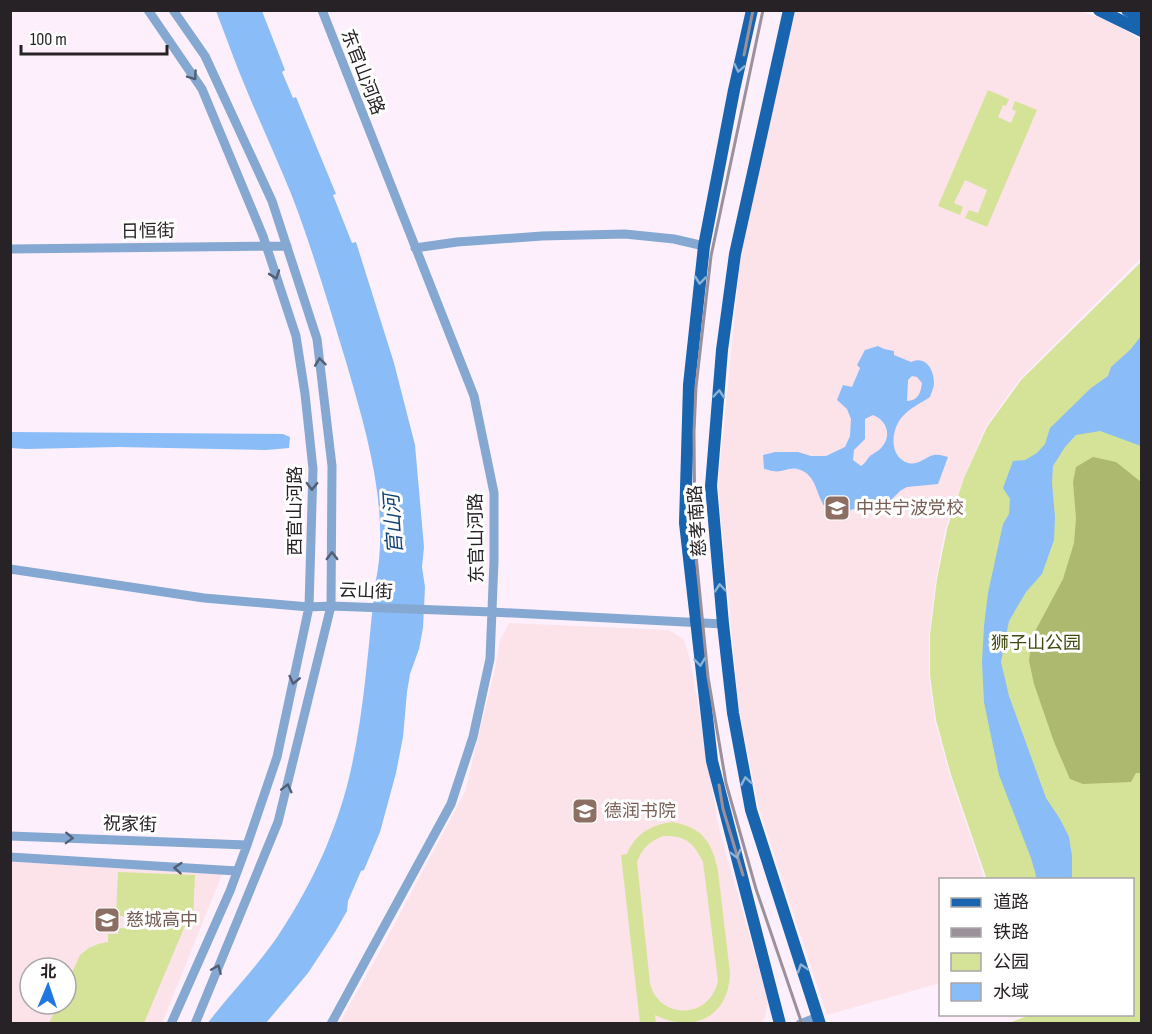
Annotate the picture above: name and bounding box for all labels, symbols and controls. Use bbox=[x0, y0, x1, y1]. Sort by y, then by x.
scale bar bbox=[21, 18, 166, 56]
street label: 东官山河路 bbox=[337, 26, 388, 118]
text: 100 m bbox=[30, 29, 67, 50]
one-way arrow bbox=[733, 62, 746, 72]
one-way arrow bbox=[186, 69, 197, 80]
street label: 日恒街 bbox=[121, 221, 175, 242]
one-way arrow bbox=[268, 269, 281, 280]
one-way arrow bbox=[695, 275, 707, 285]
one-way arrow bbox=[314, 357, 326, 366]
one-way arrow bbox=[712, 389, 725, 398]
street label: 西官山河路 bbox=[285, 466, 306, 556]
one-way arrow bbox=[306, 482, 319, 491]
street label: 慈孝南路 bbox=[685, 484, 710, 558]
water label: 官山河 bbox=[380, 489, 408, 555]
street label: 东官山河路 bbox=[465, 493, 488, 583]
school or university icon: 中共宁波党校 bbox=[822, 493, 852, 523]
place label: 中共宁波党校 bbox=[856, 498, 964, 519]
one-way arrow bbox=[326, 552, 338, 561]
street label: 云山街 bbox=[339, 580, 393, 603]
one-way arrow bbox=[714, 584, 727, 593]
park label: 狮子山公园 bbox=[991, 633, 1081, 654]
one-way arrow bbox=[693, 658, 706, 667]
one-way arrow bbox=[289, 675, 302, 685]
one-way arrow bbox=[740, 777, 753, 787]
one-way arrow bbox=[279, 783, 292, 793]
school or university icon: 德润书院 bbox=[570, 796, 600, 826]
place label: 德润书院 bbox=[604, 801, 676, 822]
street label: 祝家街 bbox=[103, 813, 157, 836]
one-way arrow bbox=[64, 831, 73, 844]
one-way arrow bbox=[729, 848, 741, 859]
one-way arrow bbox=[174, 861, 183, 874]
legend bbox=[939, 878, 1134, 1016]
text: 道路 bbox=[993, 892, 1029, 913]
school or university icon: 慈城高中 bbox=[92, 905, 122, 935]
place label: 慈城高中 bbox=[126, 910, 198, 931]
text: 铁路 bbox=[993, 922, 1029, 943]
text: 公园 bbox=[993, 952, 1029, 973]
north arrow bbox=[18, 956, 78, 1016]
text: 北 bbox=[40, 963, 57, 982]
one-way arrow bbox=[797, 963, 809, 974]
one-way arrow bbox=[210, 965, 222, 976]
text: 水域 bbox=[993, 982, 1029, 1003]

